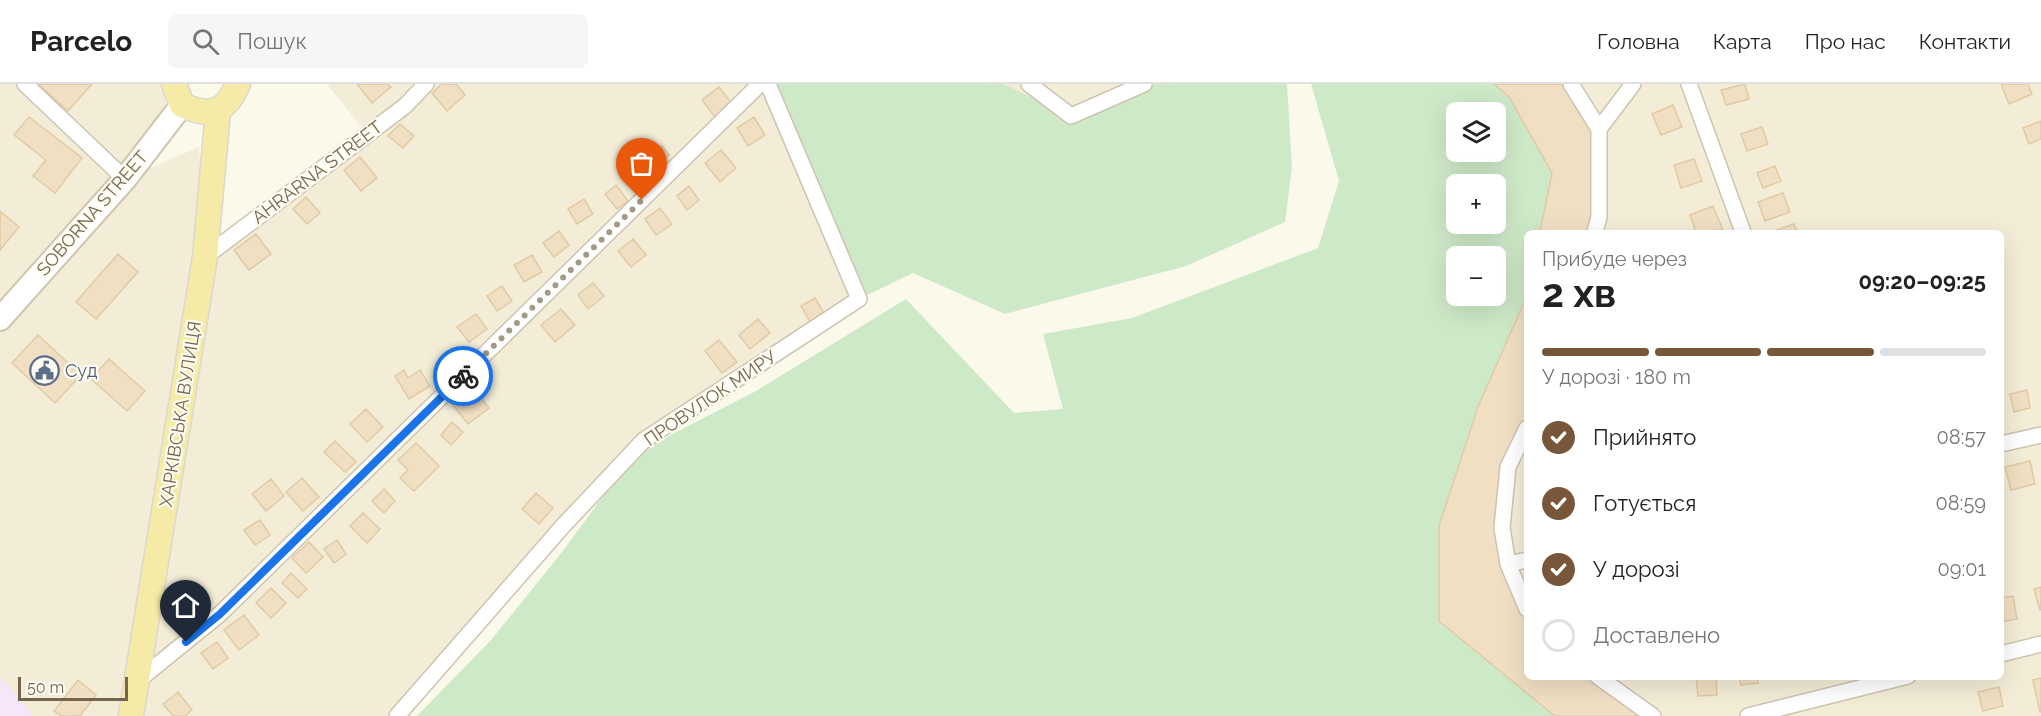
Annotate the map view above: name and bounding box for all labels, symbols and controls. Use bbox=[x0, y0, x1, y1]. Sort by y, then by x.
search box bbox=[168, 14, 588, 68]
text: Parcelo bbox=[30, 25, 132, 58]
icon: search bbox=[189, 25, 222, 58]
text: Пошук bbox=[237, 28, 307, 54]
text: Головна bbox=[1597, 29, 1680, 54]
text: Карта bbox=[1713, 29, 1772, 54]
text: Про нас bbox=[1805, 29, 1886, 54]
text: Контакти bbox=[1919, 29, 2011, 54]
map controls bbox=[1446, 102, 1506, 306]
button: layers bbox=[1446, 102, 1506, 162]
street label: AHRARNA STREET bbox=[248, 116, 386, 228]
pin bbox=[616, 138, 667, 200]
street label: SOBORNA STREET bbox=[32, 146, 152, 280]
icon: bag bbox=[625, 147, 658, 180]
button: + bbox=[1446, 174, 1506, 234]
button: − bbox=[1446, 246, 1506, 306]
text: Прибуде через bbox=[1542, 247, 1687, 271]
text: 09:20–09:25 bbox=[1858, 268, 1986, 294]
text: 2 хв bbox=[1542, 270, 1616, 316]
street label: ХАРКІВСЬКА ВУЛИЦЯ bbox=[155, 319, 205, 509]
courier bbox=[433, 346, 493, 406]
street label: ПРОВУЛОК МИРУ bbox=[640, 346, 781, 450]
public building icon: Суд bbox=[28, 354, 60, 386]
place label: Суд bbox=[65, 360, 98, 381]
icon: bike bbox=[447, 360, 480, 393]
text: У дорозі · 180 m bbox=[1542, 365, 1691, 389]
icon: check bbox=[1542, 421, 1575, 454]
text: Прийнято bbox=[1593, 424, 1696, 450]
text: 08:57 bbox=[1937, 425, 1986, 449]
icon: check bbox=[1542, 487, 1575, 520]
text: Готується bbox=[1593, 490, 1696, 516]
text: 08:59 bbox=[1936, 491, 1986, 515]
icon: check bbox=[1542, 553, 1575, 586]
text: У дорозі bbox=[1593, 556, 1680, 582]
text: 09:01 bbox=[1937, 557, 1986, 581]
pin bbox=[160, 580, 211, 642]
icon: home bbox=[169, 589, 202, 622]
text: Доставлено bbox=[1593, 622, 1720, 648]
scale bar bbox=[18, 674, 128, 702]
text: 50 m bbox=[27, 678, 64, 697]

